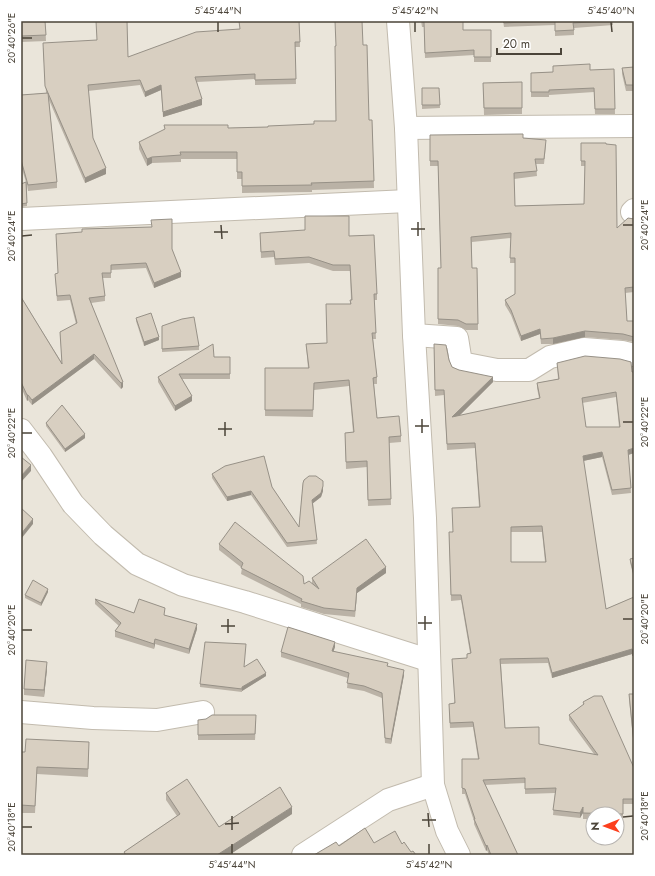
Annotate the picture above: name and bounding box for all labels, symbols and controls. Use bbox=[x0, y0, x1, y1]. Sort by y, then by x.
text: 5°45'44"N bbox=[195, 3, 241, 18]
text: 5°45'42"N bbox=[392, 3, 438, 18]
text: 5°45'40"N bbox=[588, 3, 634, 18]
text: 20°40'26"E bbox=[4, 13, 19, 63]
scale bar bbox=[497, 30, 561, 56]
text: 20 m bbox=[503, 35, 530, 53]
text: 20°40'24"E bbox=[637, 200, 652, 250]
text: 20°40'24"E bbox=[4, 211, 19, 261]
text: 20°40'22"E bbox=[637, 397, 652, 447]
text: 20°40'22"E bbox=[4, 408, 19, 458]
text: 20°40'20"E bbox=[637, 594, 652, 645]
text: 20°40'20"E bbox=[4, 605, 19, 656]
text: 20°40'18"E bbox=[637, 791, 652, 841]
text: 20°40'18"E bbox=[4, 802, 19, 852]
north arrow bbox=[585, 806, 625, 846]
text: N bbox=[587, 822, 603, 831]
text: 5°45'44"N bbox=[209, 857, 255, 872]
text: 5°45'42"N bbox=[406, 857, 452, 872]

